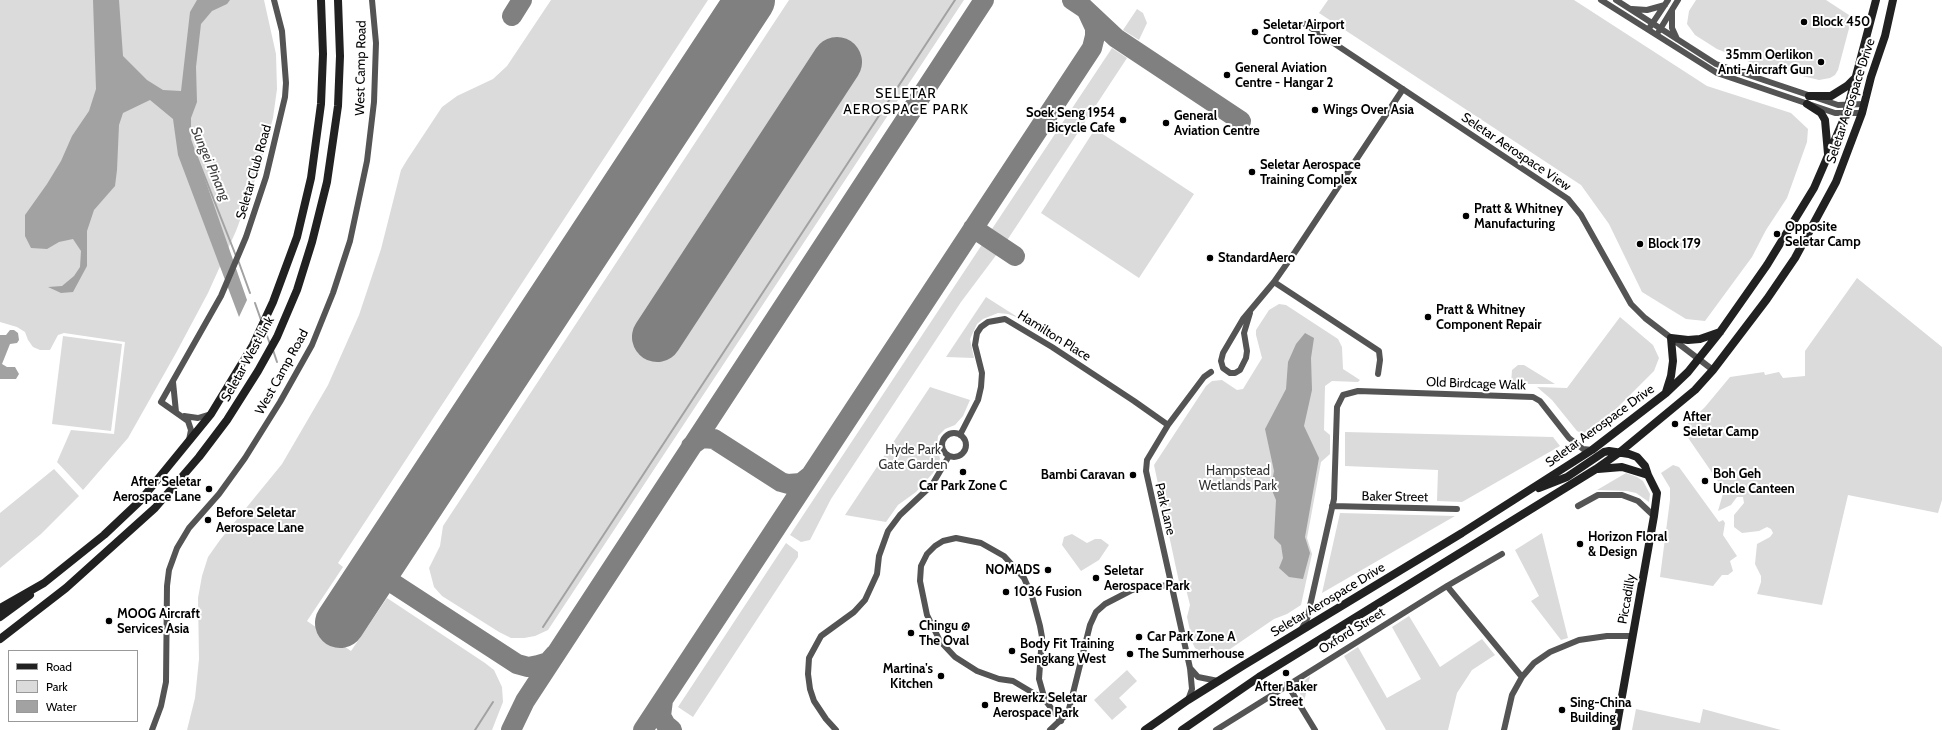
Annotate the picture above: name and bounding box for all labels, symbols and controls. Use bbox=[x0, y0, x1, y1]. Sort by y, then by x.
place label: Block 450 bbox=[1812, 14, 1870, 30]
place label: Seletar Airport Control Tower bbox=[1263, 17, 1345, 48]
marker: Block 450 bbox=[1799, 17, 1809, 27]
street label: West Camp Road bbox=[352, 20, 370, 116]
marker: Seletar Airport Control Tower bbox=[1250, 27, 1260, 37]
street label: Seletar Aerospace Drive bbox=[1823, 36, 1879, 166]
place label: 35mm Oerlikon Anti-Aircraft Gun bbox=[1718, 47, 1813, 78]
marker: 35mm Oerlikon Anti-Aircraft Gun bbox=[1816, 57, 1826, 67]
place label: General Aviation Centre - Hangar 2 bbox=[1235, 60, 1333, 91]
marker: General Aviation Centre - Hangar 2 bbox=[1222, 70, 1232, 80]
district label: SELETAR AEROSPACE PARK bbox=[843, 86, 969, 118]
place label: Wings Over Asia bbox=[1323, 102, 1414, 118]
place label: Soek Seng 1954 Bicycle Cafe bbox=[1026, 105, 1115, 136]
marker: Wings Over Asia bbox=[1310, 105, 1320, 115]
place label: General Aviation Centre bbox=[1174, 108, 1260, 139]
street label: Seletar Aerospace View bbox=[1458, 110, 1574, 194]
marker: Soek Seng 1954 Bicycle Cafe bbox=[1118, 115, 1128, 125]
marker: General Aviation Centre bbox=[1161, 118, 1171, 128]
street label: Seletar Club Road bbox=[233, 123, 275, 221]
water label: Sungei Pinang bbox=[187, 124, 233, 204]
place label: Seletar Aerospace Training Complex bbox=[1260, 157, 1361, 188]
marker: Seletar Aerospace Training Complex bbox=[1247, 167, 1257, 177]
place label: Pratt & Whitney Manufacturing bbox=[1474, 201, 1563, 232]
marker: Pratt & Whitney Manufacturing bbox=[1461, 211, 1471, 221]
place label: Opposite Seletar Camp bbox=[1785, 219, 1861, 250]
marker: Opposite Seletar Camp bbox=[1772, 229, 1782, 239]
place label: Block 179 bbox=[1648, 236, 1701, 252]
marker: Block 179 bbox=[1635, 239, 1645, 249]
place label: StandardAero bbox=[1218, 250, 1295, 266]
marker: StandardAero bbox=[1205, 253, 1215, 263]
place label: Pratt & Whitney Component Repair bbox=[1436, 302, 1542, 333]
street label: Hamilton Place bbox=[1015, 307, 1093, 365]
marker: Pratt & Whitney Component Repair bbox=[1423, 312, 1433, 322]
street label: Seletar West Link bbox=[218, 314, 278, 404]
street label: West Camp Road bbox=[252, 327, 312, 417]
street label: Old Birdcage Walk bbox=[1426, 374, 1526, 394]
street label: Seletar Aerospace Drive bbox=[1543, 381, 1657, 471]
place label: After Seletar Camp bbox=[1683, 409, 1759, 440]
marker: After Seletar Camp bbox=[1670, 419, 1680, 429]
park label: Hyde Park Gate Garden bbox=[879, 442, 947, 473]
park label: Hampstead Wetlands Park bbox=[1199, 463, 1277, 494]
place label: Boh Geh Uncle Canteen bbox=[1713, 466, 1795, 497]
marker: Car Park Zone C bbox=[958, 467, 968, 477]
place label: Bambi Caravan bbox=[1041, 467, 1125, 483]
marker: Bambi Caravan bbox=[1128, 470, 1138, 480]
place label: After Seletar Aerospace Lane bbox=[113, 474, 201, 505]
marker: Boh Geh Uncle Canteen bbox=[1700, 476, 1710, 486]
place label: Car Park Zone C bbox=[919, 478, 1007, 494]
street label: Park Lane bbox=[1151, 481, 1179, 537]
marker: After Seletar Aerospace Lane bbox=[204, 484, 214, 494]
street label: Baker Street bbox=[1362, 489, 1428, 505]
place label: Before Seletar Aerospace Lane bbox=[216, 505, 304, 536]
marker: Before Seletar Aerospace Lane bbox=[203, 515, 213, 525]
place label: Horizon Floral & Design bbox=[1588, 529, 1667, 560]
marker: Horizon Floral & Design bbox=[1575, 539, 1585, 549]
street label: Seletar Aerospace Drive bbox=[1268, 560, 1388, 640]
place label: NOMADS bbox=[985, 562, 1040, 578]
place label: Seletar Aerospace Park bbox=[1104, 563, 1190, 594]
marker: NOMADS bbox=[1043, 565, 1053, 575]
marker: Seletar Aerospace Park bbox=[1091, 573, 1101, 583]
street label: Piccadilly bbox=[1615, 573, 1639, 625]
place label: 1036 Fusion bbox=[1014, 584, 1082, 600]
marker: 1036 Fusion bbox=[1001, 587, 1011, 597]
street label: Oxford Street bbox=[1316, 605, 1388, 657]
place label: MOOG Aircraft Services Asia bbox=[117, 606, 200, 637]
marker: MOOG Aircraft Services Asia bbox=[104, 616, 114, 626]
place label: Chingu @ The Oval bbox=[919, 618, 970, 649]
marker: Chingu @ The Oval bbox=[906, 628, 916, 638]
place label: Car Park Zone A bbox=[1147, 629, 1235, 645]
marker: Car Park Zone A bbox=[1134, 632, 1144, 642]
place label: Body Fit Training Sengkang West bbox=[1020, 636, 1114, 667]
marker: Body Fit Training Sengkang West bbox=[1007, 646, 1017, 656]
place label: The Summerhouse bbox=[1138, 646, 1244, 662]
marker: The Summerhouse bbox=[1125, 649, 1135, 659]
legend bbox=[8, 650, 138, 722]
text: Road bbox=[46, 659, 72, 674]
place label: Martina's Kitchen bbox=[883, 661, 933, 692]
marker: After Baker Street bbox=[1281, 668, 1291, 678]
marker: Martina's Kitchen bbox=[936, 671, 946, 681]
text: Park bbox=[46, 679, 68, 694]
place label: After Baker Street bbox=[1255, 679, 1317, 710]
place label: Brewerkz Seletar Aerospace Park bbox=[993, 690, 1087, 721]
place label: Sing-China Building bbox=[1570, 695, 1632, 726]
text: Water bbox=[46, 699, 76, 714]
marker: Brewerkz Seletar Aerospace Park bbox=[980, 700, 990, 710]
marker: Sing-China Building bbox=[1557, 705, 1567, 715]

